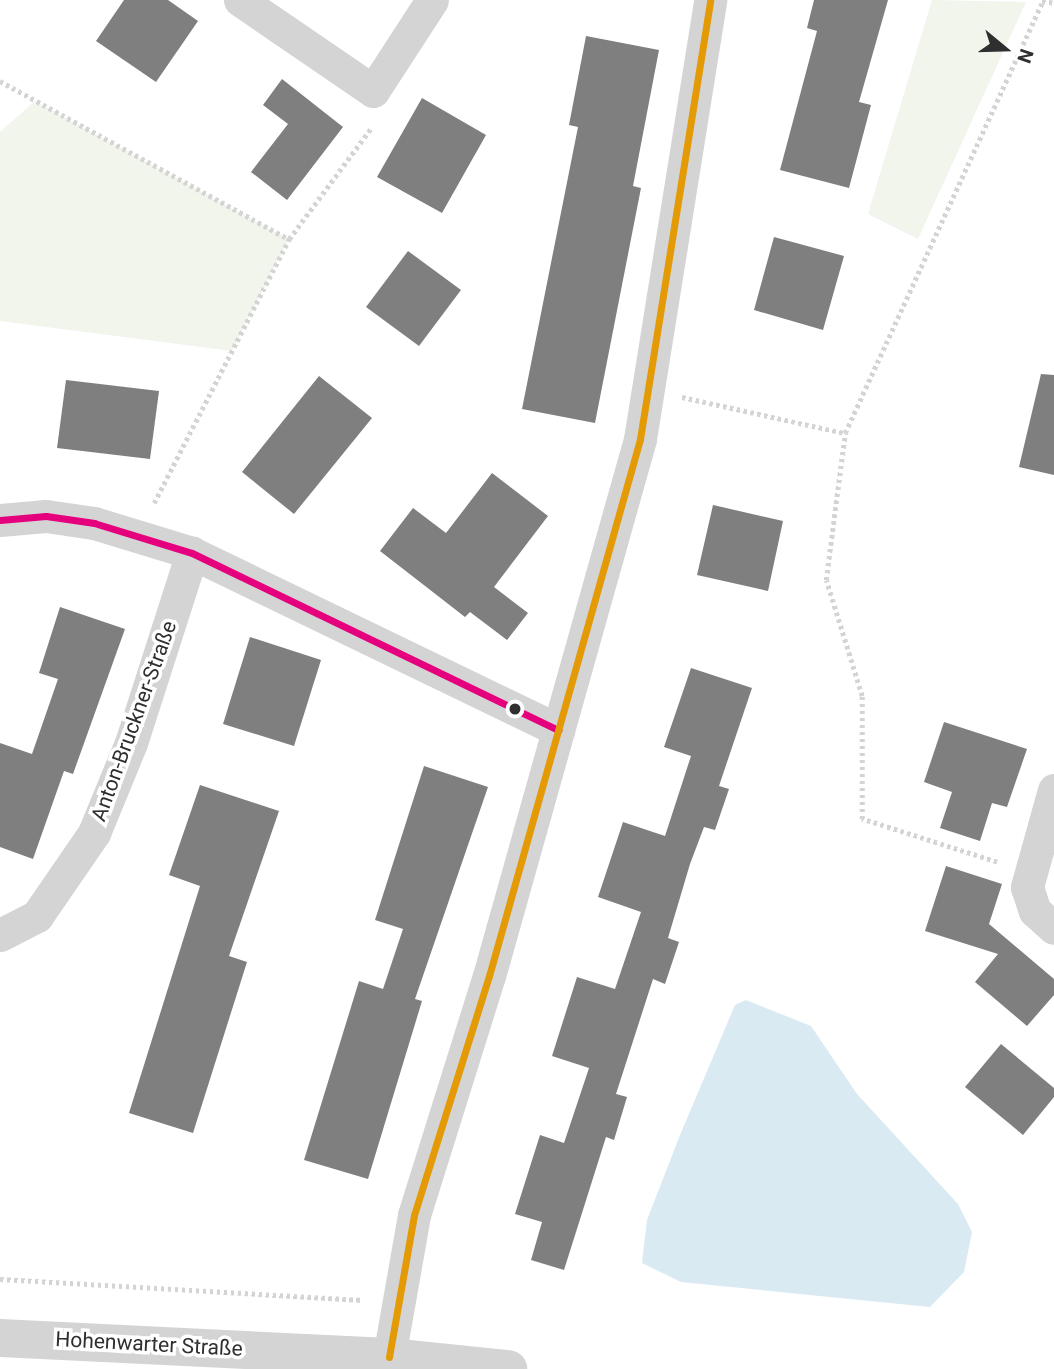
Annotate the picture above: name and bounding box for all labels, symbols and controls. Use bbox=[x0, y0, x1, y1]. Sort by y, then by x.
north arrow bbox=[970, 14, 1040, 84]
text: N bbox=[1012, 46, 1038, 66]
street label: Anton-Bruckner-Straße bbox=[86, 617, 182, 825]
unlabelled marker bbox=[508, 702, 522, 716]
street label: Hohenwarter Straße bbox=[55, 1327, 243, 1361]

